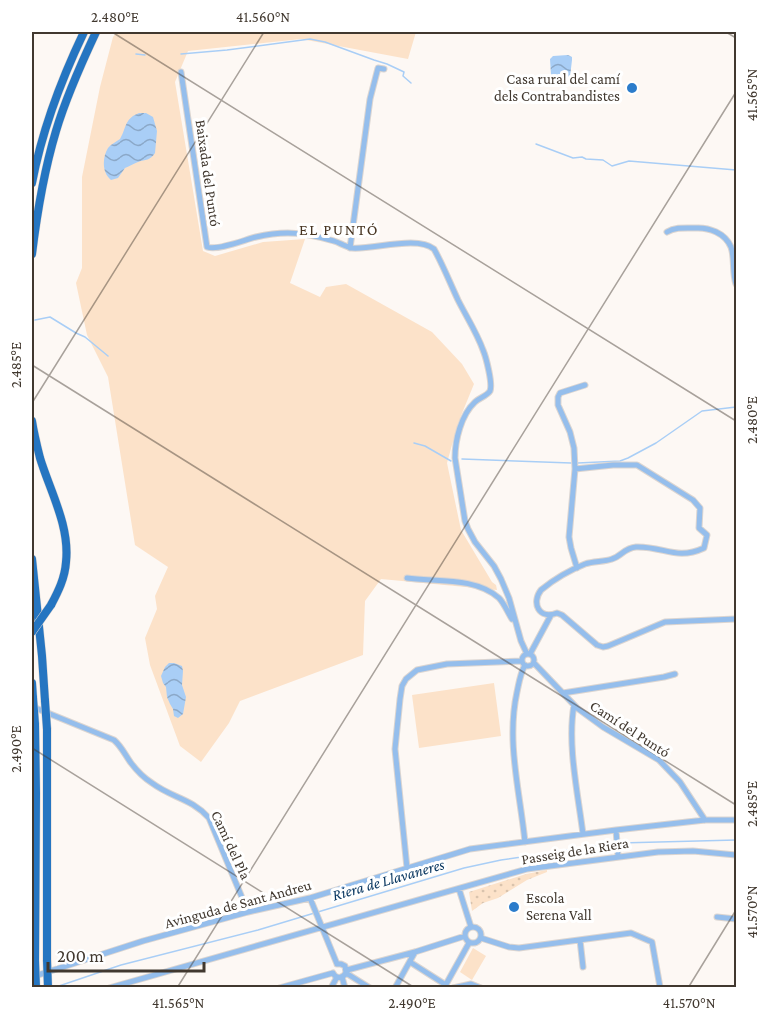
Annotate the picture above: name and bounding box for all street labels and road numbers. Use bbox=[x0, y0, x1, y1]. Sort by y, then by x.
street label: Baixada del Puntó bbox=[193, 119, 223, 227]
street label: Camí del Puntó bbox=[587, 697, 673, 761]
street label: Camí del Pla bbox=[208, 808, 254, 882]
street label: Passeig de la Riera bbox=[520, 835, 630, 868]
street label: Avinguda de Sant Andreu bbox=[163, 877, 313, 932]

